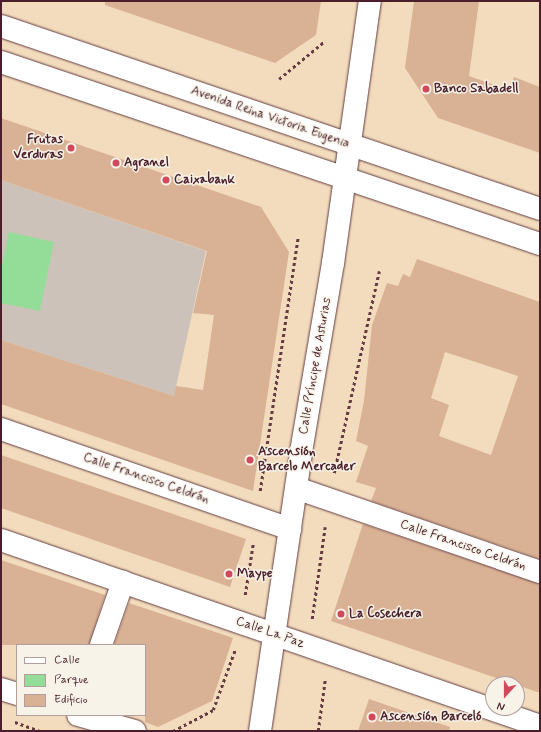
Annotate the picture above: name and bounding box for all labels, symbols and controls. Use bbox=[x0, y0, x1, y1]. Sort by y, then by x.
place label: Banco Sabadell bbox=[434, 81, 517, 97]
street label: Avenida Reina Victoria Eugenia bbox=[189, 83, 351, 153]
marker: Banco Sabadell bbox=[421, 84, 431, 94]
place label: Frutas Verduras bbox=[13, 133, 63, 164]
marker: Frutas Verduras bbox=[66, 143, 76, 153]
place label: Agranel bbox=[124, 155, 169, 171]
marker: Agranel bbox=[111, 158, 121, 168]
place label: Caixabank bbox=[174, 172, 235, 188]
marker: Caixabank bbox=[161, 175, 171, 185]
street label: Calle Príncipe de Asturias bbox=[296, 296, 336, 436]
place label: Ascensión Barcelo Mercader bbox=[258, 445, 353, 476]
street label: Calle Francisco Celdrán bbox=[81, 450, 211, 508]
marker: Ascensión Barcelo Mercader bbox=[245, 455, 255, 465]
street label: Calle Francisco Celdrán bbox=[398, 517, 528, 575]
place label: Maype bbox=[237, 566, 273, 582]
marker: Maype bbox=[224, 569, 234, 579]
place label: La Cosechera bbox=[349, 606, 424, 622]
marker: La Cosechera bbox=[336, 609, 346, 619]
street label: Calle La Paz bbox=[234, 614, 306, 652]
legend bbox=[16, 644, 146, 716]
text: Calle bbox=[54, 652, 80, 668]
text: Parque bbox=[54, 672, 89, 688]
north arrow bbox=[485, 676, 525, 716]
text: Edificio bbox=[54, 692, 88, 708]
text: N bbox=[495, 698, 507, 714]
place label: Ascensión Barceló bbox=[380, 709, 481, 725]
marker: Ascensión Barceló bbox=[367, 712, 377, 722]

